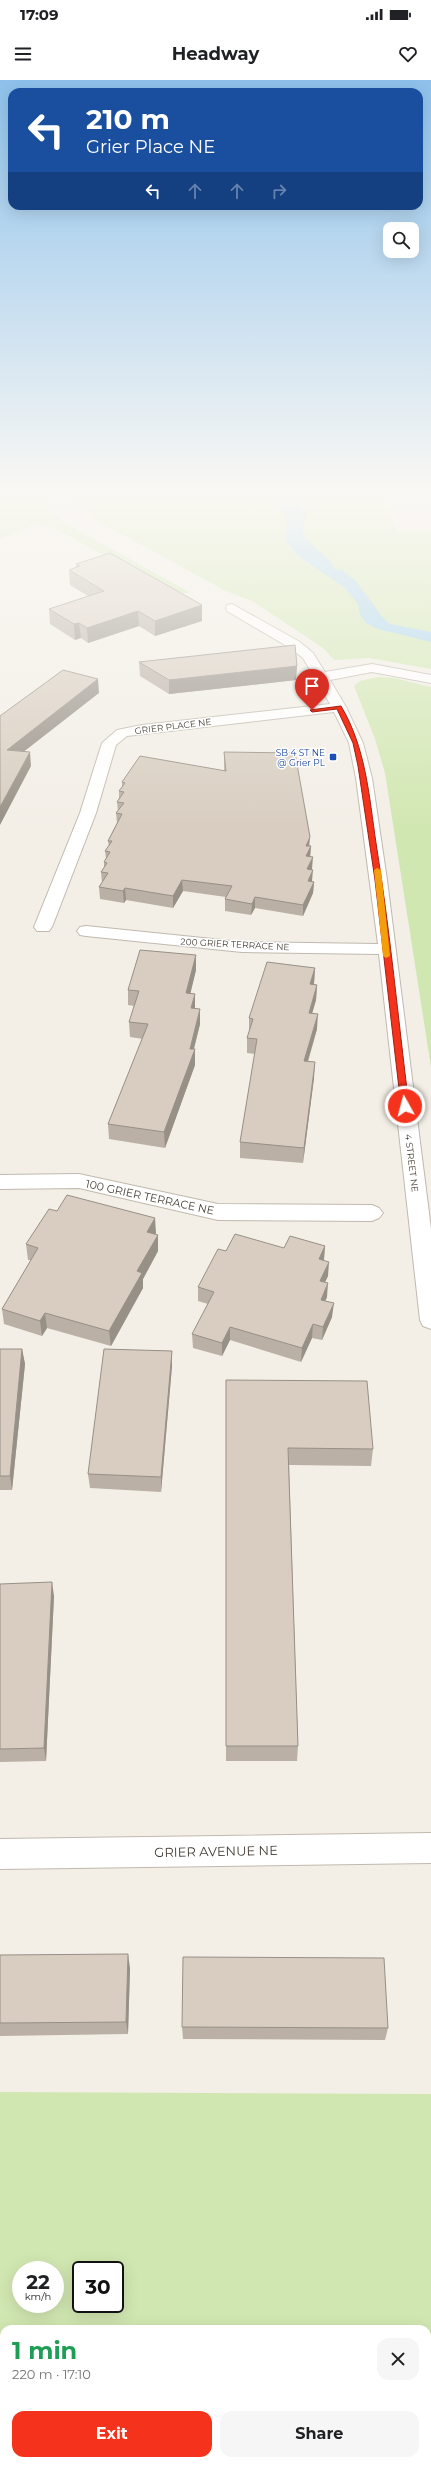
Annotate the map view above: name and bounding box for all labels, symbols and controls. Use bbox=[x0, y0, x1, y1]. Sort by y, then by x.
text: 17:09 bbox=[20, 5, 59, 24]
icon: menu bbox=[12, 43, 34, 65]
text: Headway bbox=[172, 43, 259, 65]
icon: heart bbox=[397, 43, 419, 65]
text: 210 m bbox=[86, 102, 170, 136]
icon: left bbox=[20, 104, 72, 156]
text: Grier Place NE bbox=[86, 136, 215, 158]
icon: left bbox=[142, 180, 164, 202]
icon: ahead bbox=[184, 180, 206, 202]
icon: ahead bbox=[226, 180, 248, 202]
icon: right bbox=[268, 180, 290, 202]
map controls bbox=[383, 222, 419, 258]
button: search bbox=[383, 222, 419, 258]
pin bbox=[295, 669, 329, 710]
icon: arrive bbox=[301, 675, 323, 697]
street label: GRIER PLACE NE bbox=[134, 716, 212, 736]
place label: SB 4 ST NE @ Grier PL bbox=[276, 747, 326, 768]
marker: SB 4 ST NE @ Grier PL bbox=[328, 752, 338, 762]
street label: 200 GRIER TERRACE NE bbox=[180, 936, 290, 952]
position arrow bbox=[384, 1085, 426, 1127]
street label: 4 STREET NE bbox=[403, 1133, 421, 1193]
street label: 100 GRIER TERRACE NE bbox=[84, 1177, 216, 1217]
street label: GRIER AVENUE NE bbox=[154, 1842, 278, 1860]
speed limit sign: 30 bbox=[72, 2261, 124, 2313]
text: 22 bbox=[26, 2270, 50, 2294]
text: km/h bbox=[25, 2290, 51, 2303]
text: 1 min bbox=[12, 2336, 77, 2365]
button: close bbox=[377, 2338, 419, 2380]
text: 220 m · 17:10 bbox=[12, 2366, 91, 2382]
button: Exit bbox=[12, 2411, 212, 2457]
button: Share bbox=[220, 2411, 419, 2457]

